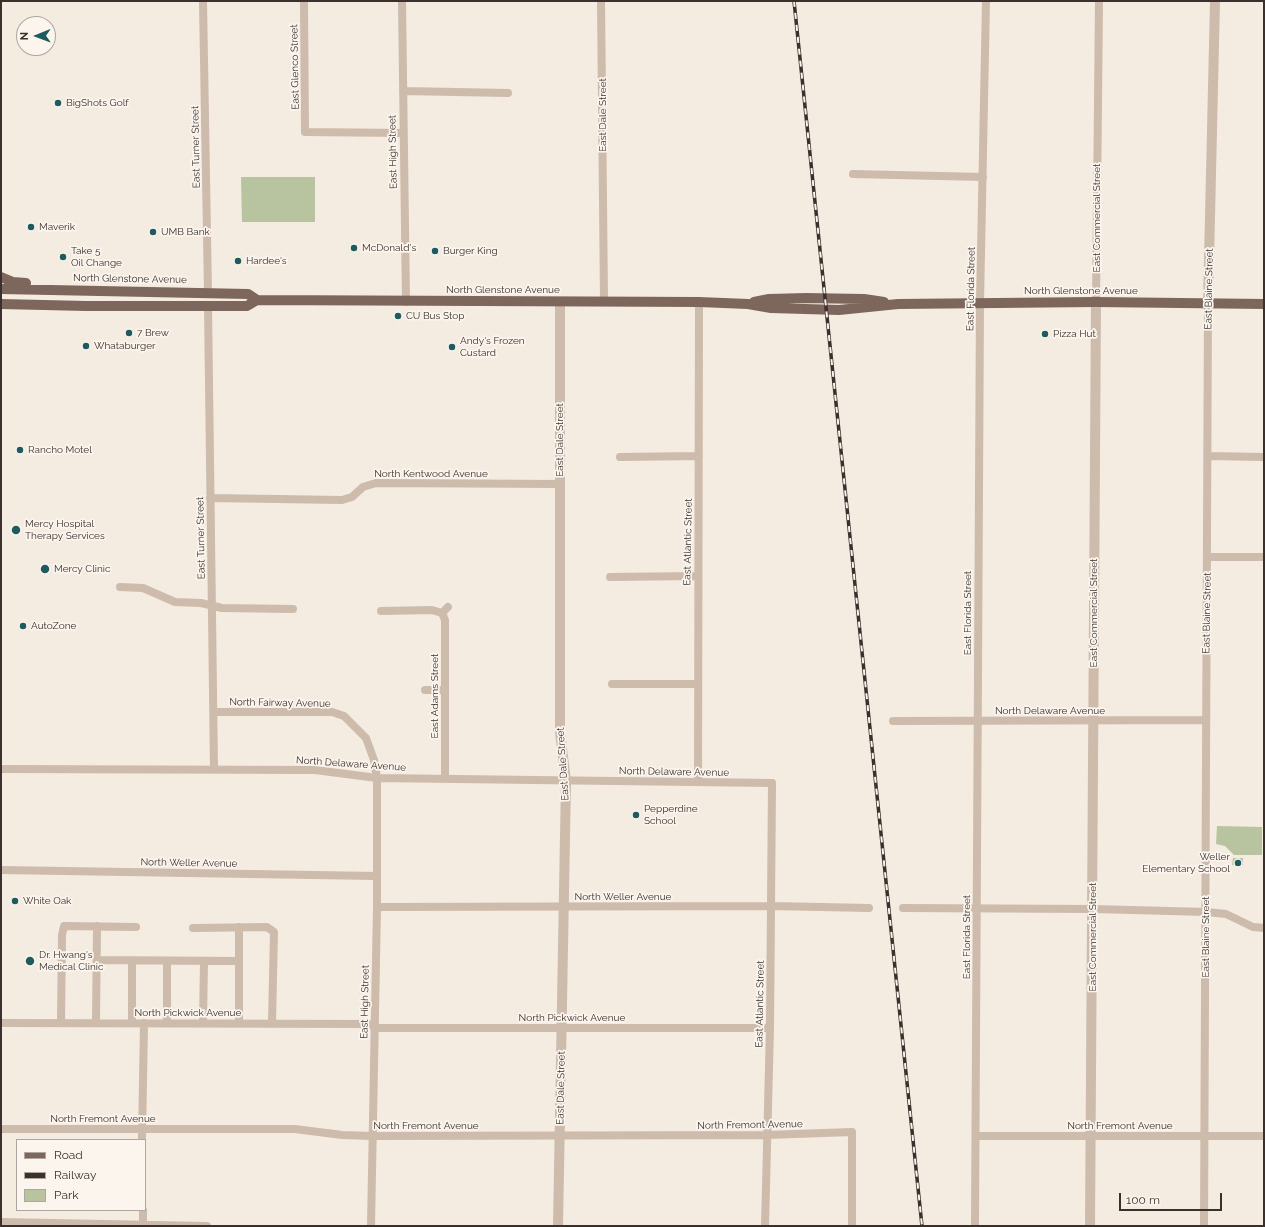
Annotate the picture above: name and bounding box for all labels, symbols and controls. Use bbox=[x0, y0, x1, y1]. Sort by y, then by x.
north arrow bbox=[16, 16, 56, 56]
street label: East Glenco Street bbox=[288, 24, 302, 110]
text: N bbox=[18, 32, 31, 41]
street label: East Dale Street bbox=[597, 78, 609, 152]
place label: BigShots Golf bbox=[66, 97, 129, 109]
marker: BigShots Golf bbox=[53, 98, 63, 108]
street label: East Turner Street bbox=[189, 106, 203, 188]
street label: East High Street bbox=[386, 115, 400, 189]
street label: East Commercial Street bbox=[1091, 164, 1103, 272]
place label: Maverik bbox=[39, 221, 75, 233]
marker: Maverik bbox=[26, 222, 36, 232]
place label: UMB Bank bbox=[161, 226, 210, 238]
marker: UMB Bank bbox=[148, 227, 158, 237]
place label: McDonald's bbox=[362, 242, 416, 254]
marker: McDonald's bbox=[349, 243, 359, 253]
place label: Take 5 Oil Change bbox=[71, 245, 122, 268]
place label: Burger King bbox=[443, 245, 498, 257]
marker: Burger King bbox=[430, 246, 440, 256]
street label: East Florida Street bbox=[964, 247, 978, 331]
street label: East Blaine Street bbox=[1202, 248, 1216, 330]
marker: Take 5 Oil Change bbox=[58, 252, 68, 262]
place label: Hardee's bbox=[246, 255, 287, 267]
marker: Hardee's bbox=[233, 256, 243, 266]
street label: North Glenstone Avenue bbox=[73, 272, 187, 286]
street label: North Glenstone Avenue bbox=[446, 284, 560, 296]
street label: North Glenstone Avenue bbox=[1024, 285, 1138, 297]
place label: CU Bus Stop bbox=[406, 310, 464, 322]
marker: CU Bus Stop bbox=[393, 311, 403, 321]
place label: 7 Brew bbox=[137, 327, 169, 339]
marker: 7 Brew bbox=[124, 328, 134, 338]
place label: Pizza Hut bbox=[1053, 328, 1096, 340]
marker: Pizza Hut bbox=[1040, 329, 1050, 339]
place label: Andy's Frozen Custard bbox=[460, 335, 525, 358]
place label: Whataburger bbox=[94, 340, 156, 352]
marker: Whataburger bbox=[81, 341, 91, 351]
marker: Andy's Frozen Custard bbox=[447, 342, 457, 352]
street label: East Dale Street bbox=[554, 403, 566, 477]
place label: Rancho Motel bbox=[28, 444, 92, 456]
marker: Rancho Motel bbox=[15, 445, 25, 455]
street label: North Kentwood Avenue bbox=[374, 468, 488, 480]
street label: East Turner Street bbox=[194, 497, 208, 579]
street label: East Atlantic Street bbox=[681, 498, 695, 586]
place label: Mercy Hospital Therapy Services bbox=[25, 518, 105, 542]
marker: Mercy Hospital Therapy Services bbox=[10, 524, 22, 536]
street label: East Commercial Street bbox=[1088, 559, 1100, 667]
marker: Mercy Clinic bbox=[39, 563, 51, 575]
place label: Mercy Clinic bbox=[54, 563, 111, 575]
street label: East Florida Street bbox=[962, 571, 974, 655]
street label: East Blaine Street bbox=[1200, 572, 1214, 654]
place label: AutoZone bbox=[31, 620, 76, 632]
marker: AutoZone bbox=[18, 621, 28, 631]
street label: East Adams Street bbox=[429, 654, 441, 738]
street label: North Fairway Avenue bbox=[229, 696, 331, 710]
street label: North Delaware Avenue bbox=[995, 705, 1105, 717]
street label: East Dale Street bbox=[554, 727, 572, 801]
street label: North Delaware Avenue bbox=[296, 754, 406, 774]
street label: North Delaware Avenue bbox=[619, 765, 729, 779]
place label: Pepperdine School bbox=[644, 803, 698, 826]
marker: Pepperdine School bbox=[631, 810, 641, 820]
place label: Weller Elementary School bbox=[1142, 851, 1230, 874]
street label: North Weller Avenue bbox=[140, 856, 238, 870]
marker: Weller Elementary School bbox=[1233, 858, 1243, 868]
street label: East Commercial Street bbox=[1087, 883, 1099, 991]
street label: North Weller Avenue bbox=[575, 891, 671, 903]
place label: White Oak bbox=[23, 895, 71, 907]
street label: East Florida Street bbox=[961, 895, 973, 979]
marker: White Oak bbox=[10, 896, 20, 906]
street label: East Blaine Street bbox=[1200, 896, 1212, 978]
place label: Dr. Hwang's Medical Clinic bbox=[39, 949, 103, 972]
marker: Dr. Hwang's Medical Clinic bbox=[24, 955, 36, 967]
street label: East Atlantic Street bbox=[753, 960, 767, 1048]
street label: East High Street bbox=[358, 965, 372, 1039]
street label: North Pickwick Avenue bbox=[135, 1007, 241, 1019]
street label: North Pickwick Avenue bbox=[519, 1012, 625, 1024]
street label: East Dale Street bbox=[554, 1051, 568, 1125]
street label: North Fremont Avenue bbox=[50, 1113, 156, 1125]
street label: North Fremont Avenue bbox=[697, 1118, 803, 1132]
street label: North Fremont Avenue bbox=[373, 1120, 479, 1132]
street label: North Fremont Avenue bbox=[1067, 1120, 1173, 1132]
legend bbox=[16, 1139, 146, 1211]
text: Road bbox=[54, 1148, 83, 1162]
text: Railway bbox=[54, 1168, 96, 1182]
scale bar bbox=[1121, 1185, 1224, 1211]
text: Park bbox=[54, 1188, 79, 1202]
text: 100 m bbox=[1126, 1193, 1160, 1207]

